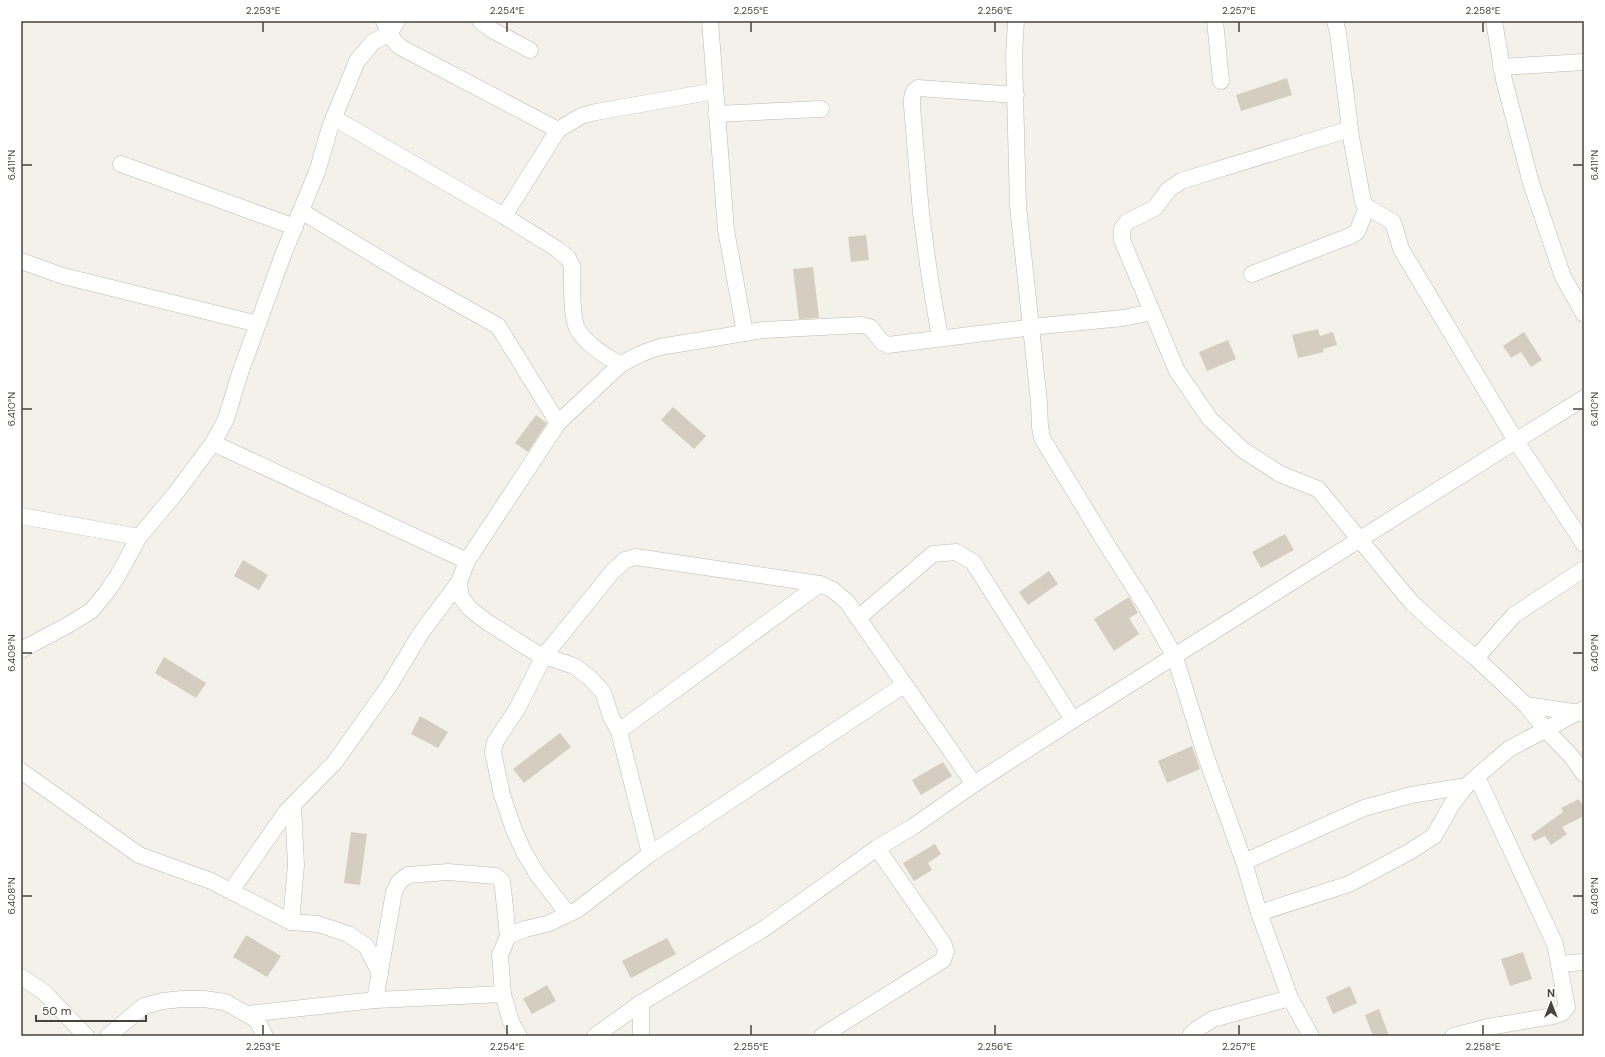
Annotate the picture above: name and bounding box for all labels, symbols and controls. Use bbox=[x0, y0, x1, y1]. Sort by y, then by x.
text: 2.253°E bbox=[246, 4, 281, 17]
text: 2.254°E bbox=[490, 4, 525, 17]
text: 2.255°E bbox=[734, 4, 769, 17]
text: 2.256°E bbox=[978, 4, 1013, 17]
text: 2.257°E bbox=[1222, 4, 1256, 17]
text: 2.258°E bbox=[1466, 4, 1501, 17]
text: 6.411°N bbox=[5, 150, 18, 180]
text: 6.411°N bbox=[1588, 150, 1601, 180]
text: 6.410°N bbox=[5, 392, 18, 426]
text: 6.410°N bbox=[1588, 392, 1601, 426]
text: 6.409°N bbox=[5, 634, 18, 672]
text: 6.409°N bbox=[1588, 634, 1601, 672]
text: 6.408°N bbox=[5, 877, 18, 915]
text: 6.408°N bbox=[1588, 877, 1601, 915]
north arrow bbox=[1531, 983, 1571, 1023]
text: N bbox=[1547, 986, 1555, 1000]
scale bar bbox=[36, 997, 146, 1023]
text: 50 m bbox=[42, 1003, 71, 1019]
text: 2.253°E bbox=[246, 1040, 281, 1053]
text: 2.254°E bbox=[490, 1040, 525, 1053]
text: 2.255°E bbox=[734, 1040, 769, 1053]
text: 2.256°E bbox=[978, 1040, 1013, 1053]
text: 2.257°E bbox=[1222, 1040, 1256, 1053]
text: 2.258°E bbox=[1466, 1040, 1501, 1053]

